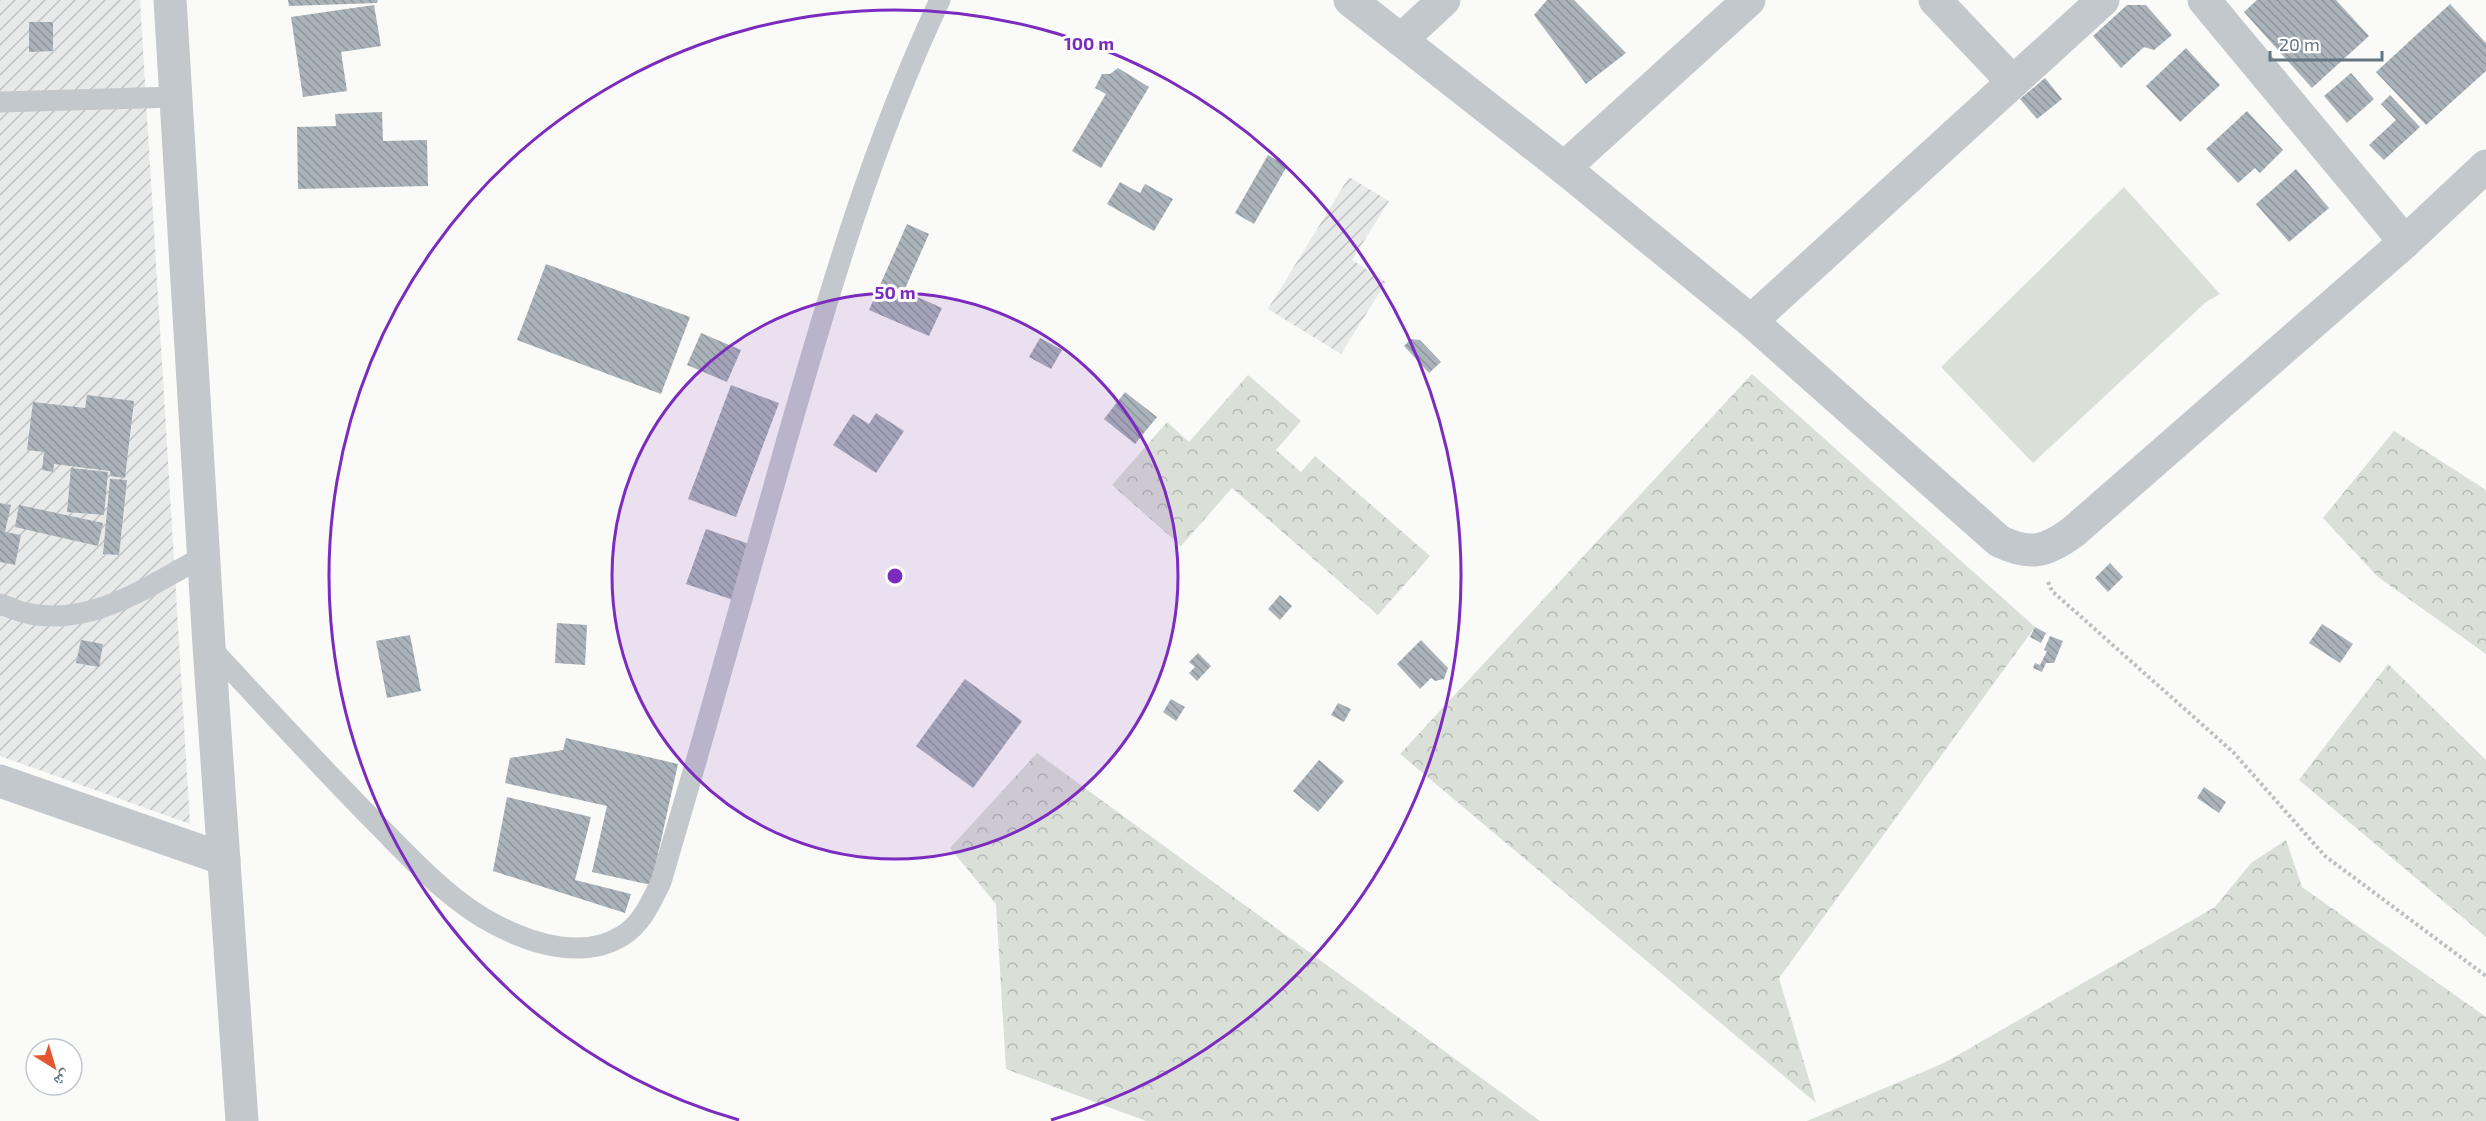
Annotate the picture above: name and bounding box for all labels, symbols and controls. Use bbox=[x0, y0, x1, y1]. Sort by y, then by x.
scale bar bbox=[2270, 24, 2382, 62]
text: 100 m bbox=[1064, 32, 1114, 54]
text: 20 m bbox=[2279, 33, 2320, 55]
text: 50 m bbox=[874, 281, 916, 303]
centre of rings bbox=[885, 566, 905, 586]
north arrow bbox=[24, 1037, 84, 1097]
text: ش bbox=[50, 1066, 76, 1092]

